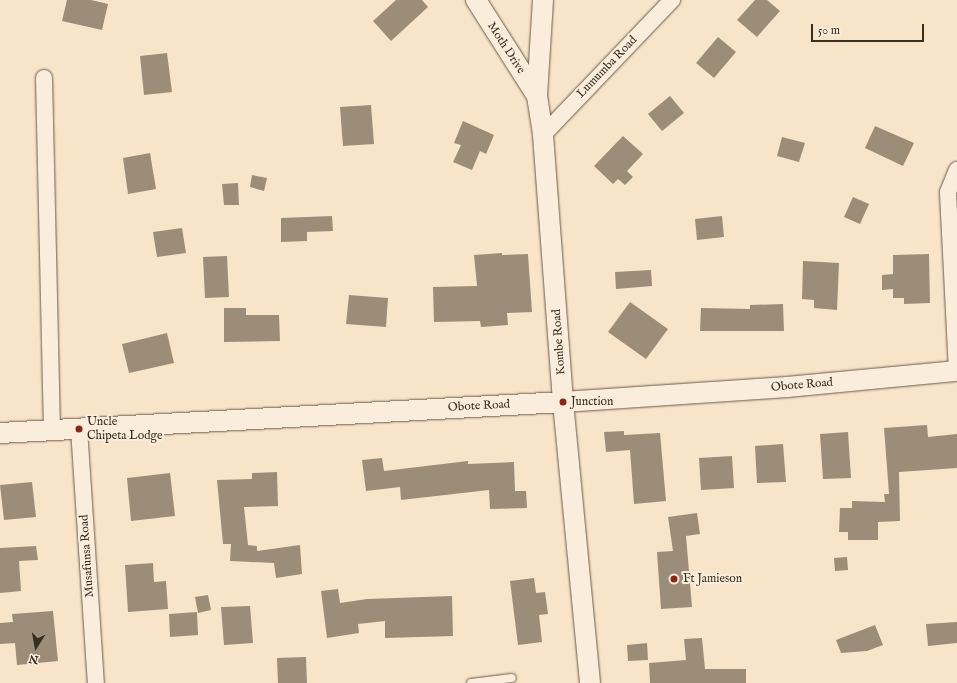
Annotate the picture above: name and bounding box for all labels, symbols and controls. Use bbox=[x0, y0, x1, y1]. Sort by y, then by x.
scale bar bbox=[813, 16, 926, 42]
street label: Moth Drive bbox=[484, 19, 528, 77]
text: 50 m bbox=[818, 23, 840, 38]
street label: Lumumba Road bbox=[574, 33, 640, 101]
street label: Kombe Road bbox=[550, 309, 568, 375]
street label: Obote Road bbox=[770, 375, 834, 395]
place label: Junction bbox=[571, 395, 613, 409]
street label: Obote Road bbox=[448, 397, 510, 415]
marker: Junction bbox=[558, 397, 568, 407]
place label: Uncle Chipeta Lodge bbox=[87, 415, 163, 443]
marker: Uncle Chipeta Lodge bbox=[74, 424, 84, 434]
street label: Musafunsa Road bbox=[77, 514, 97, 598]
place label: Ft Jamieson bbox=[683, 572, 742, 586]
marker: Ft Jamieson bbox=[668, 573, 680, 585]
north arrow bbox=[16, 627, 56, 667]
text: N bbox=[28, 651, 40, 667]

